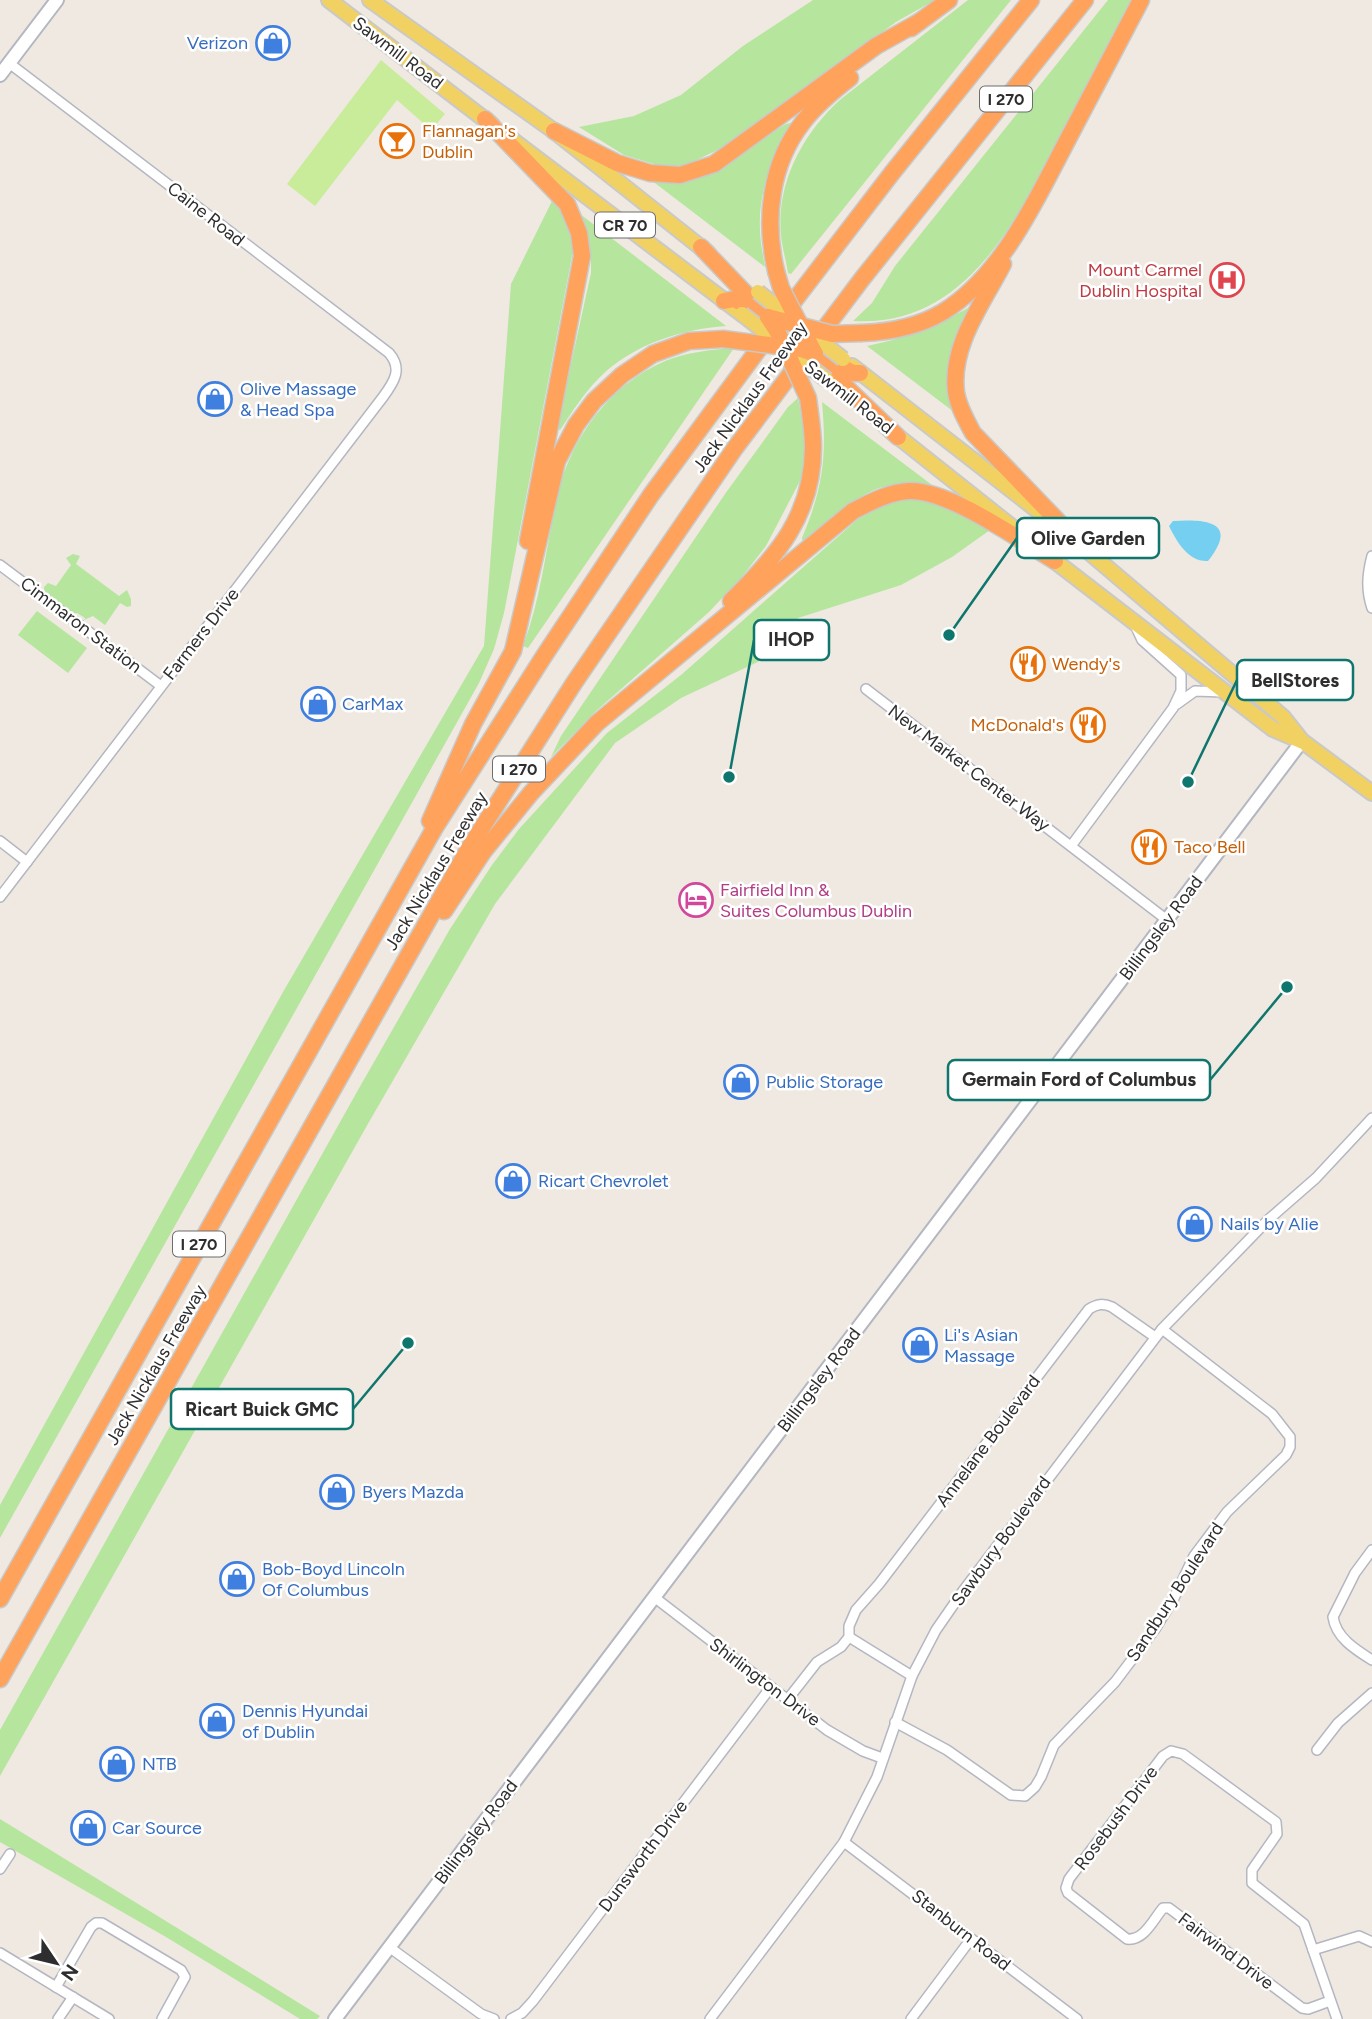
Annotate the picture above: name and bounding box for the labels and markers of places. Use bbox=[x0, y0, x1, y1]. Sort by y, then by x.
shop icon: Verizon bbox=[254, 24, 292, 62]
place label: Verizon bbox=[187, 32, 248, 54]
place label: Flannagan's Dublin bbox=[422, 120, 516, 163]
bar icon: Flannagan's Dublin bbox=[378, 122, 416, 160]
place label: Mount Carmel Dublin Hospital bbox=[1079, 259, 1202, 302]
hospital icon: Mount Carmel Dublin Hospital bbox=[1208, 261, 1246, 299]
place label: Olive Massage & Head Spa bbox=[240, 378, 356, 421]
shop icon: Olive Massage & Head Spa bbox=[196, 380, 234, 418]
callout: Olive Garden bbox=[1017, 518, 1159, 558]
callout: IHOP bbox=[754, 620, 829, 660]
restaurant icon: Wendy's bbox=[1009, 645, 1047, 683]
place label: Wendy's bbox=[1052, 653, 1120, 675]
callout: BellStores bbox=[1237, 660, 1353, 700]
shop icon: CarMax bbox=[299, 685, 337, 723]
place label: CarMax bbox=[342, 693, 404, 715]
restaurant icon: McDonald's bbox=[1069, 706, 1107, 744]
place label: McDonald's bbox=[970, 714, 1064, 736]
restaurant icon: Taco Bell bbox=[1130, 828, 1168, 866]
place label: Taco Bell bbox=[1174, 836, 1245, 858]
place label: Fairfield Inn & Suites Columbus Dublin bbox=[720, 879, 912, 922]
hotel icon: Fairfield Inn & Suites Columbus Dublin bbox=[677, 881, 715, 919]
callout: Germain Ford of Columbus bbox=[948, 1060, 1210, 1100]
shop icon: Public Storage bbox=[722, 1063, 760, 1101]
place label: Public Storage bbox=[766, 1071, 883, 1093]
shop icon: Ricart Chevrolet bbox=[494, 1162, 532, 1200]
place label: Ricart Chevrolet bbox=[538, 1170, 669, 1192]
shop icon: Nails by Alie bbox=[1176, 1205, 1214, 1243]
place label: Nails by Alie bbox=[1220, 1213, 1319, 1235]
place label: Li's Asian Massage bbox=[944, 1324, 1018, 1367]
shop icon: Li's Asian Massage bbox=[901, 1326, 939, 1364]
callout: Ricart Buick GMC bbox=[171, 1389, 353, 1429]
shop icon: Byers Mazda bbox=[318, 1473, 356, 1511]
place label: Byers Mazda bbox=[362, 1481, 464, 1503]
place label: Bob-Boyd Lincoln Of Columbus bbox=[262, 1558, 405, 1601]
shop icon: Bob-Boyd Lincoln Of Columbus bbox=[218, 1560, 256, 1598]
place label: Dennis Hyundai of Dublin bbox=[242, 1700, 368, 1743]
shop icon: Dennis Hyundai of Dublin bbox=[198, 1702, 236, 1740]
shop icon: NTB bbox=[98, 1745, 136, 1783]
place label: NTB bbox=[142, 1753, 177, 1775]
shop icon: Car Source bbox=[69, 1809, 107, 1847]
place label: Car Source bbox=[112, 1817, 202, 1839]

